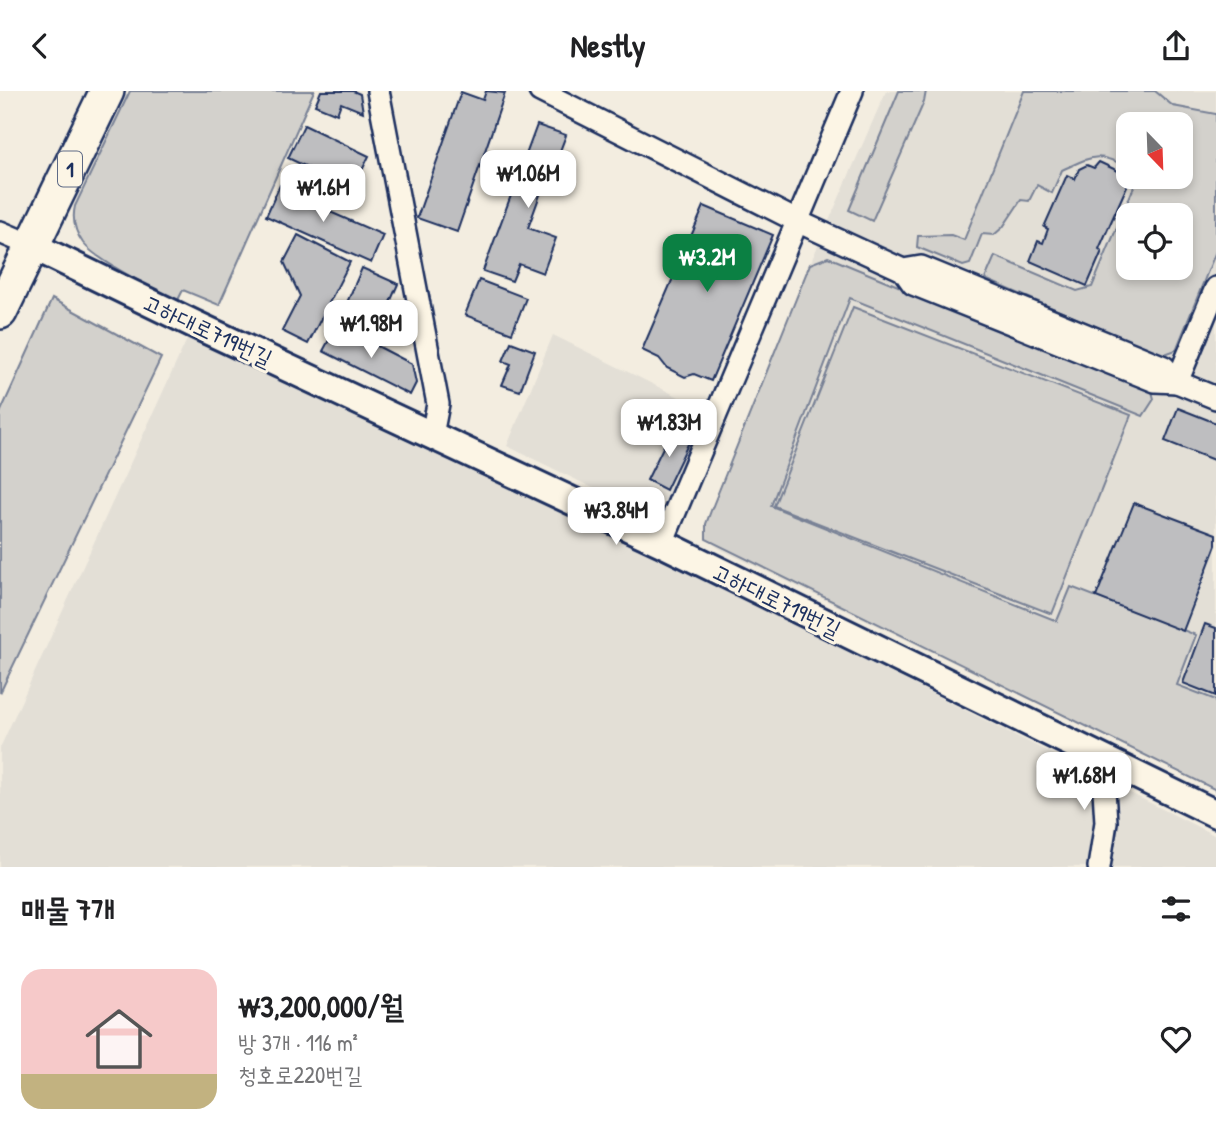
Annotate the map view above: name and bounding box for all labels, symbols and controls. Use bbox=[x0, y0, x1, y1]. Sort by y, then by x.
text: Nestly bbox=[570, 24, 646, 67]
icon: back bbox=[21, 27, 59, 65]
icon: share bbox=[1157, 27, 1195, 65]
north arrow bbox=[1116, 112, 1194, 189]
map controls bbox=[1116, 112, 1193, 280]
road number: 1 bbox=[58, 151, 82, 187]
pin: ₩1.06M bbox=[471, 151, 585, 210]
text: ₩1.06M bbox=[496, 157, 560, 188]
pin: ₩1.6M bbox=[274, 165, 372, 224]
text: ₩1.6M bbox=[296, 171, 350, 202]
button: locate bbox=[1116, 203, 1193, 280]
pin: ₩3.2M bbox=[658, 235, 756, 294]
text: ₩3.2M bbox=[679, 241, 735, 272]
street label: 고하대로719번길 bbox=[138, 287, 278, 373]
pin: ₩1.98M bbox=[314, 301, 428, 360]
text: ₩1.98M bbox=[340, 307, 402, 338]
pin: ₩1.83M bbox=[612, 399, 726, 459]
text: ₩1.83M bbox=[637, 406, 701, 437]
pin: ₩3.84M bbox=[559, 487, 673, 547]
text: ₩3.84M bbox=[584, 494, 648, 525]
street label: 고하대로719번길 bbox=[708, 556, 846, 644]
pin: ₩1.68M bbox=[1027, 753, 1141, 812]
text: ₩1.68M bbox=[1052, 759, 1116, 790]
text: 매물 7개 bbox=[21, 889, 115, 929]
icon: filters bbox=[1157, 890, 1195, 928]
text: ₩3,200,000/월 bbox=[238, 986, 404, 1026]
icon: home bbox=[77, 997, 161, 1081]
icon: heart bbox=[1157, 1020, 1195, 1058]
text: 방 3개 · 116 m² bbox=[238, 1027, 358, 1058]
text: 청호로220번길 bbox=[238, 1059, 362, 1090]

